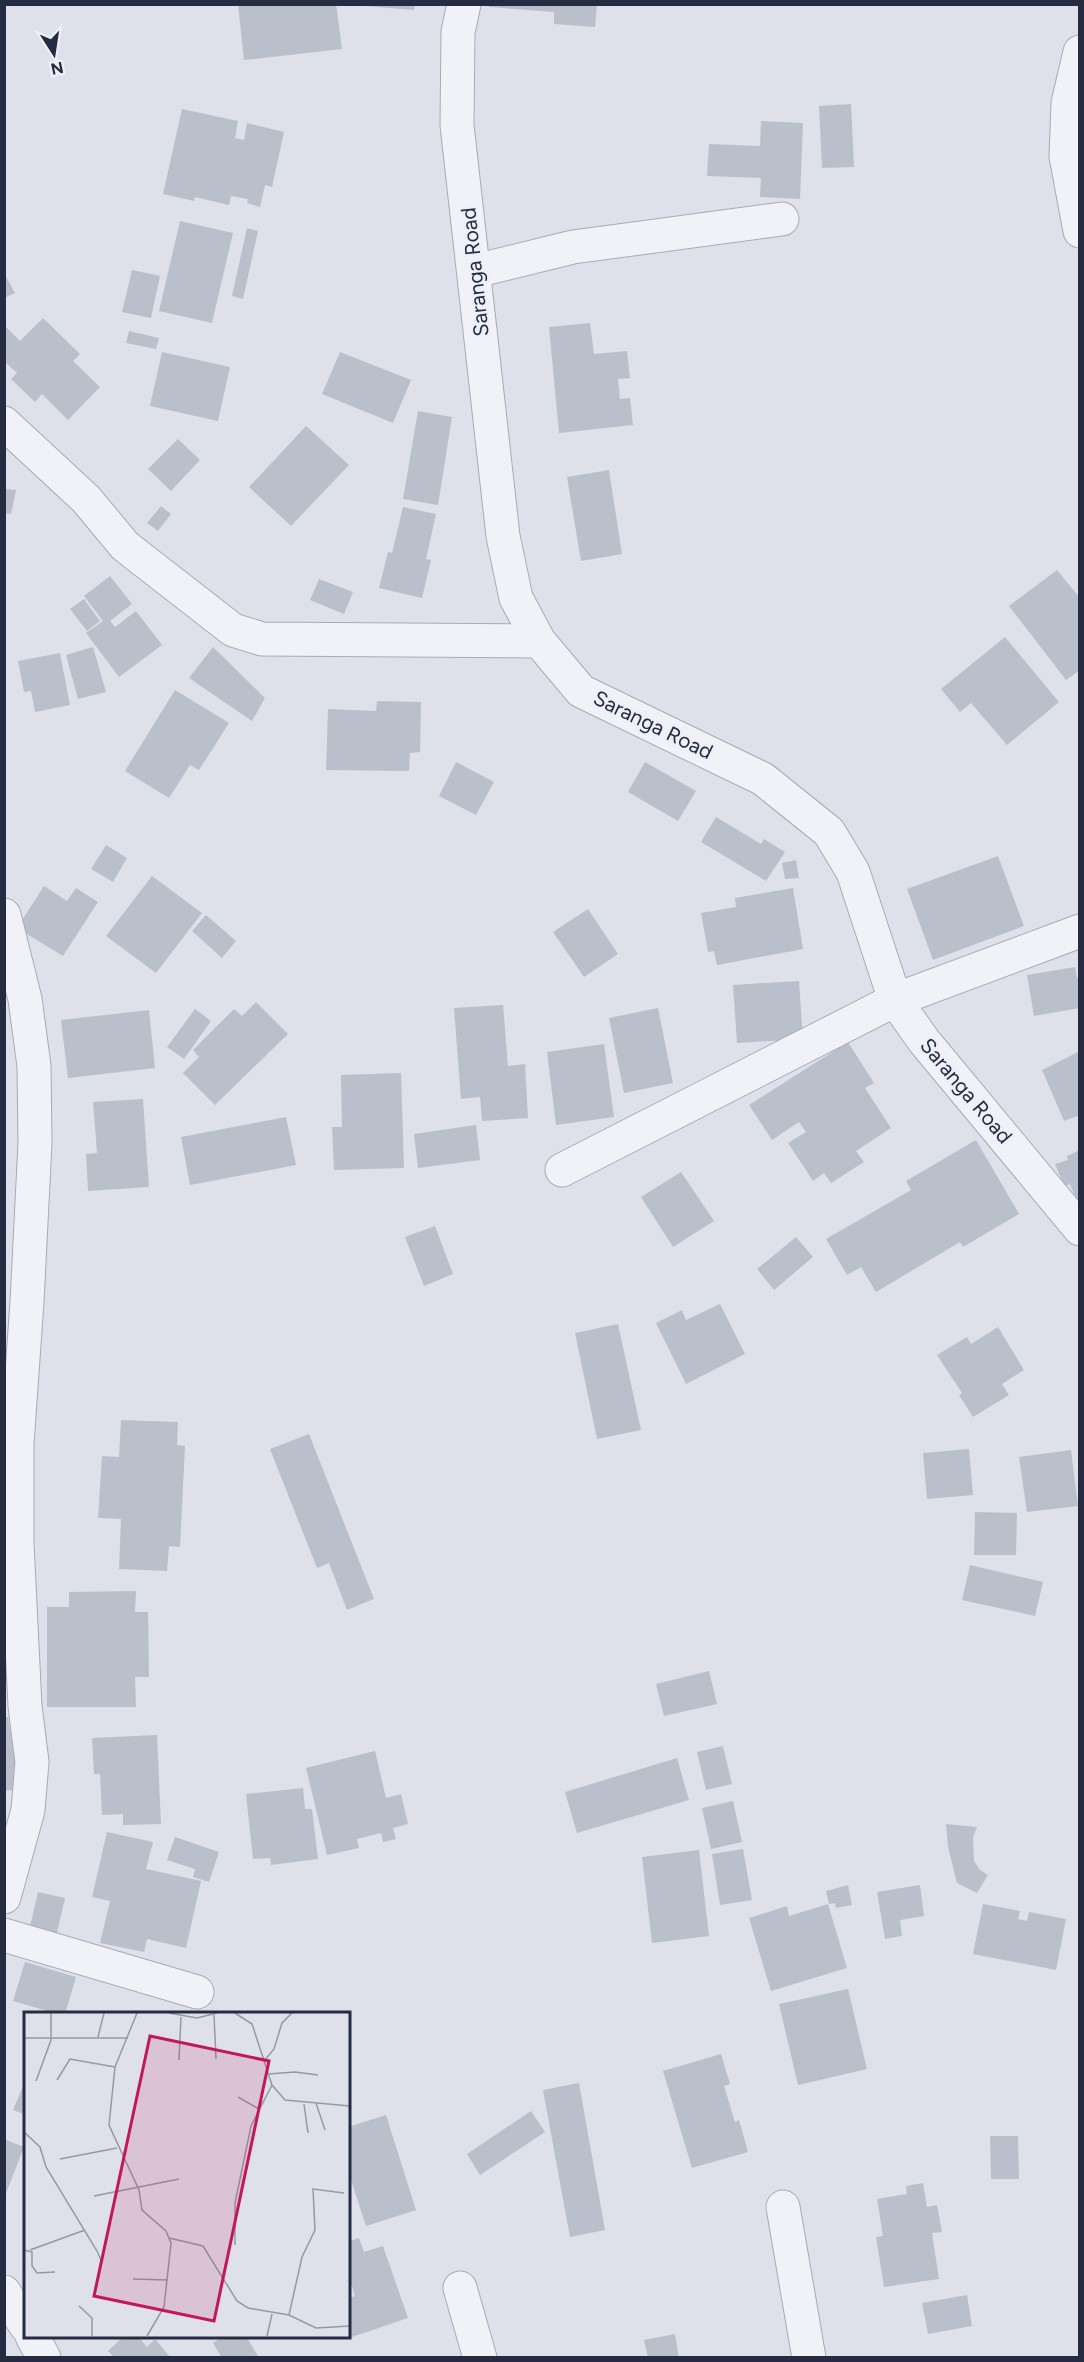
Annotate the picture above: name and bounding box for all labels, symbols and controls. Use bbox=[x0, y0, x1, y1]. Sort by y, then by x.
north arrow bbox=[24, 24, 84, 84]
text: N bbox=[49, 58, 65, 79]
street label: Saranga Road bbox=[455, 206, 494, 338]
street label: Saranga Road bbox=[589, 685, 717, 764]
street label: Saranga Road bbox=[915, 1033, 1018, 1148]
inset map bbox=[24, 2012, 350, 2338]

